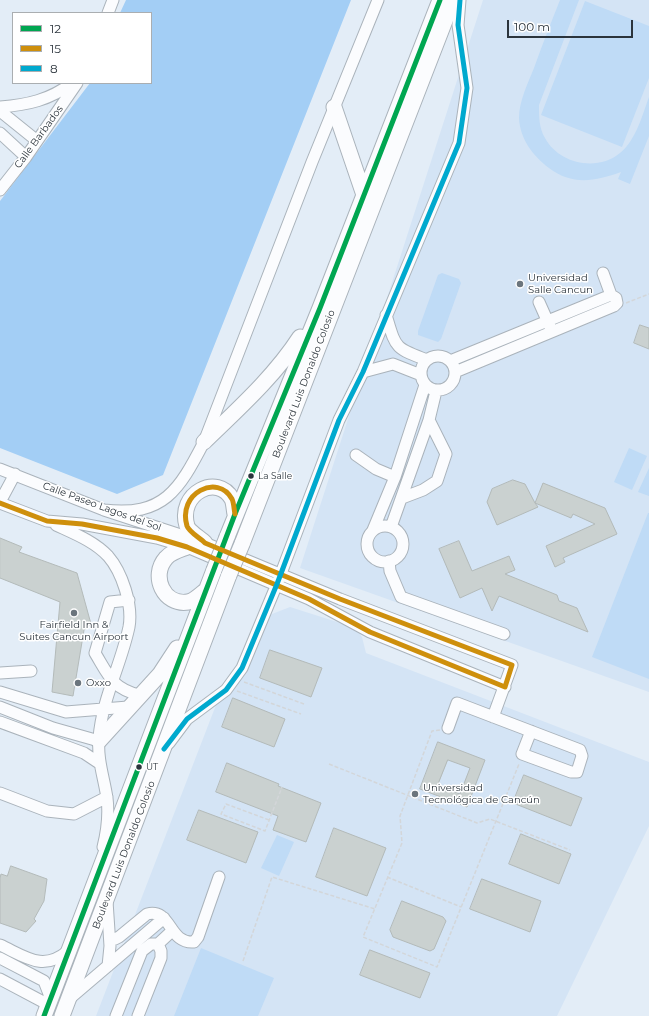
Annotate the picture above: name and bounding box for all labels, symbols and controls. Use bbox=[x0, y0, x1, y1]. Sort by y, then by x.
legend bbox=[12, 12, 152, 84]
scale bar bbox=[509, 12, 635, 38]
text: 100 m bbox=[514, 19, 550, 34]
text: 12 bbox=[50, 21, 61, 36]
text: 15 bbox=[50, 41, 61, 56]
text: 8 bbox=[50, 61, 58, 76]
street label: Calle Barbados bbox=[12, 103, 66, 171]
place label: Universidad Salle Cancun bbox=[528, 272, 593, 296]
marker: Universidad Salle Cancun bbox=[515, 279, 525, 289]
street label: Boulevard Luis Donaldo Colosio bbox=[270, 308, 338, 460]
marker: La Salle bbox=[246, 471, 256, 481]
place label: La Salle bbox=[258, 471, 292, 481]
street label: Calle Paseo Lagos del Sol bbox=[41, 480, 163, 534]
marker: Fairfield Inn & Suites Cancun Airport bbox=[69, 608, 79, 618]
place label: Fairfield Inn & Suites Cancun Airport bbox=[19, 619, 129, 642]
place label: Oxxo bbox=[86, 677, 111, 689]
marker: Oxxo bbox=[73, 678, 83, 688]
marker: UT bbox=[134, 762, 144, 772]
place label: UT bbox=[146, 762, 158, 772]
street label: Boulevard Luis Donaldo Colosio bbox=[90, 779, 158, 931]
place label: Universidad Tecnológica de Cancún bbox=[423, 782, 540, 806]
marker: Universidad Tecnológica de Cancún bbox=[410, 789, 420, 799]

